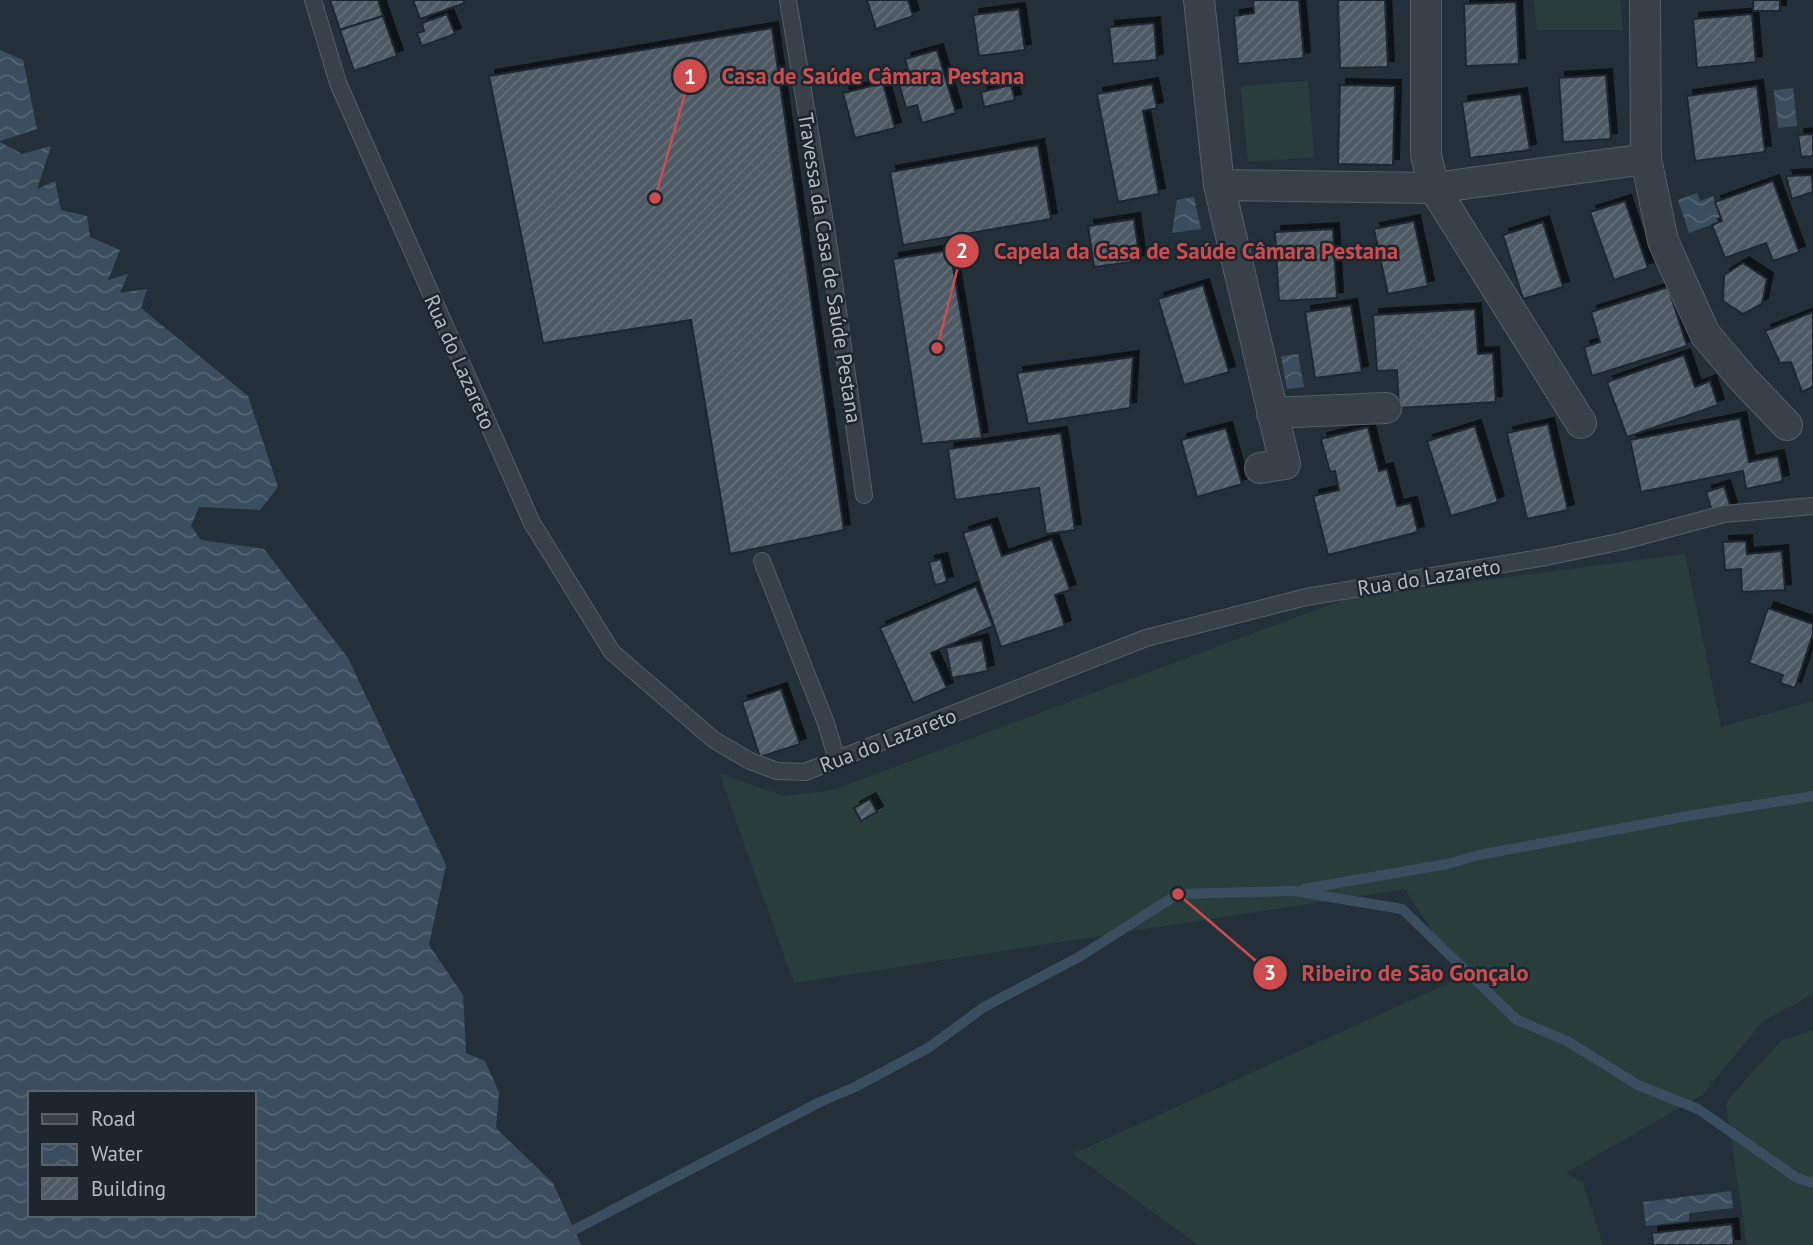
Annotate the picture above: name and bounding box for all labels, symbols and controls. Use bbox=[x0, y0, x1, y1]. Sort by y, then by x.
callout: Casa de Saúde Câmara Pestana bbox=[672, 54, 1039, 98]
text: Casa de Saúde Câmara Pestana bbox=[721, 61, 1025, 90]
text: 1 bbox=[684, 63, 696, 90]
street label: Travessa da Casa de Saúde Pestana bbox=[792, 111, 868, 425]
callout: Capela da Casa de Saúde Câmara Pestana bbox=[945, 229, 1413, 273]
text: Capela da Casa de Saúde Câmara Pestana bbox=[994, 236, 1398, 265]
text: 2 bbox=[956, 237, 968, 264]
street label: Rua do Lazareto bbox=[418, 291, 502, 433]
street label: Rua do Lazareto bbox=[1356, 552, 1502, 602]
street label: Rua do Lazareto bbox=[816, 702, 960, 778]
callout: Ribeiro de São Gonçalo bbox=[1252, 951, 1543, 995]
text: Ribeiro de São Gonçalo bbox=[1301, 958, 1529, 987]
text: 3 bbox=[1264, 959, 1276, 986]
legend bbox=[28, 1091, 256, 1217]
text: Road bbox=[91, 1105, 135, 1132]
text: Water bbox=[91, 1140, 143, 1167]
text: Building bbox=[91, 1175, 166, 1202]

